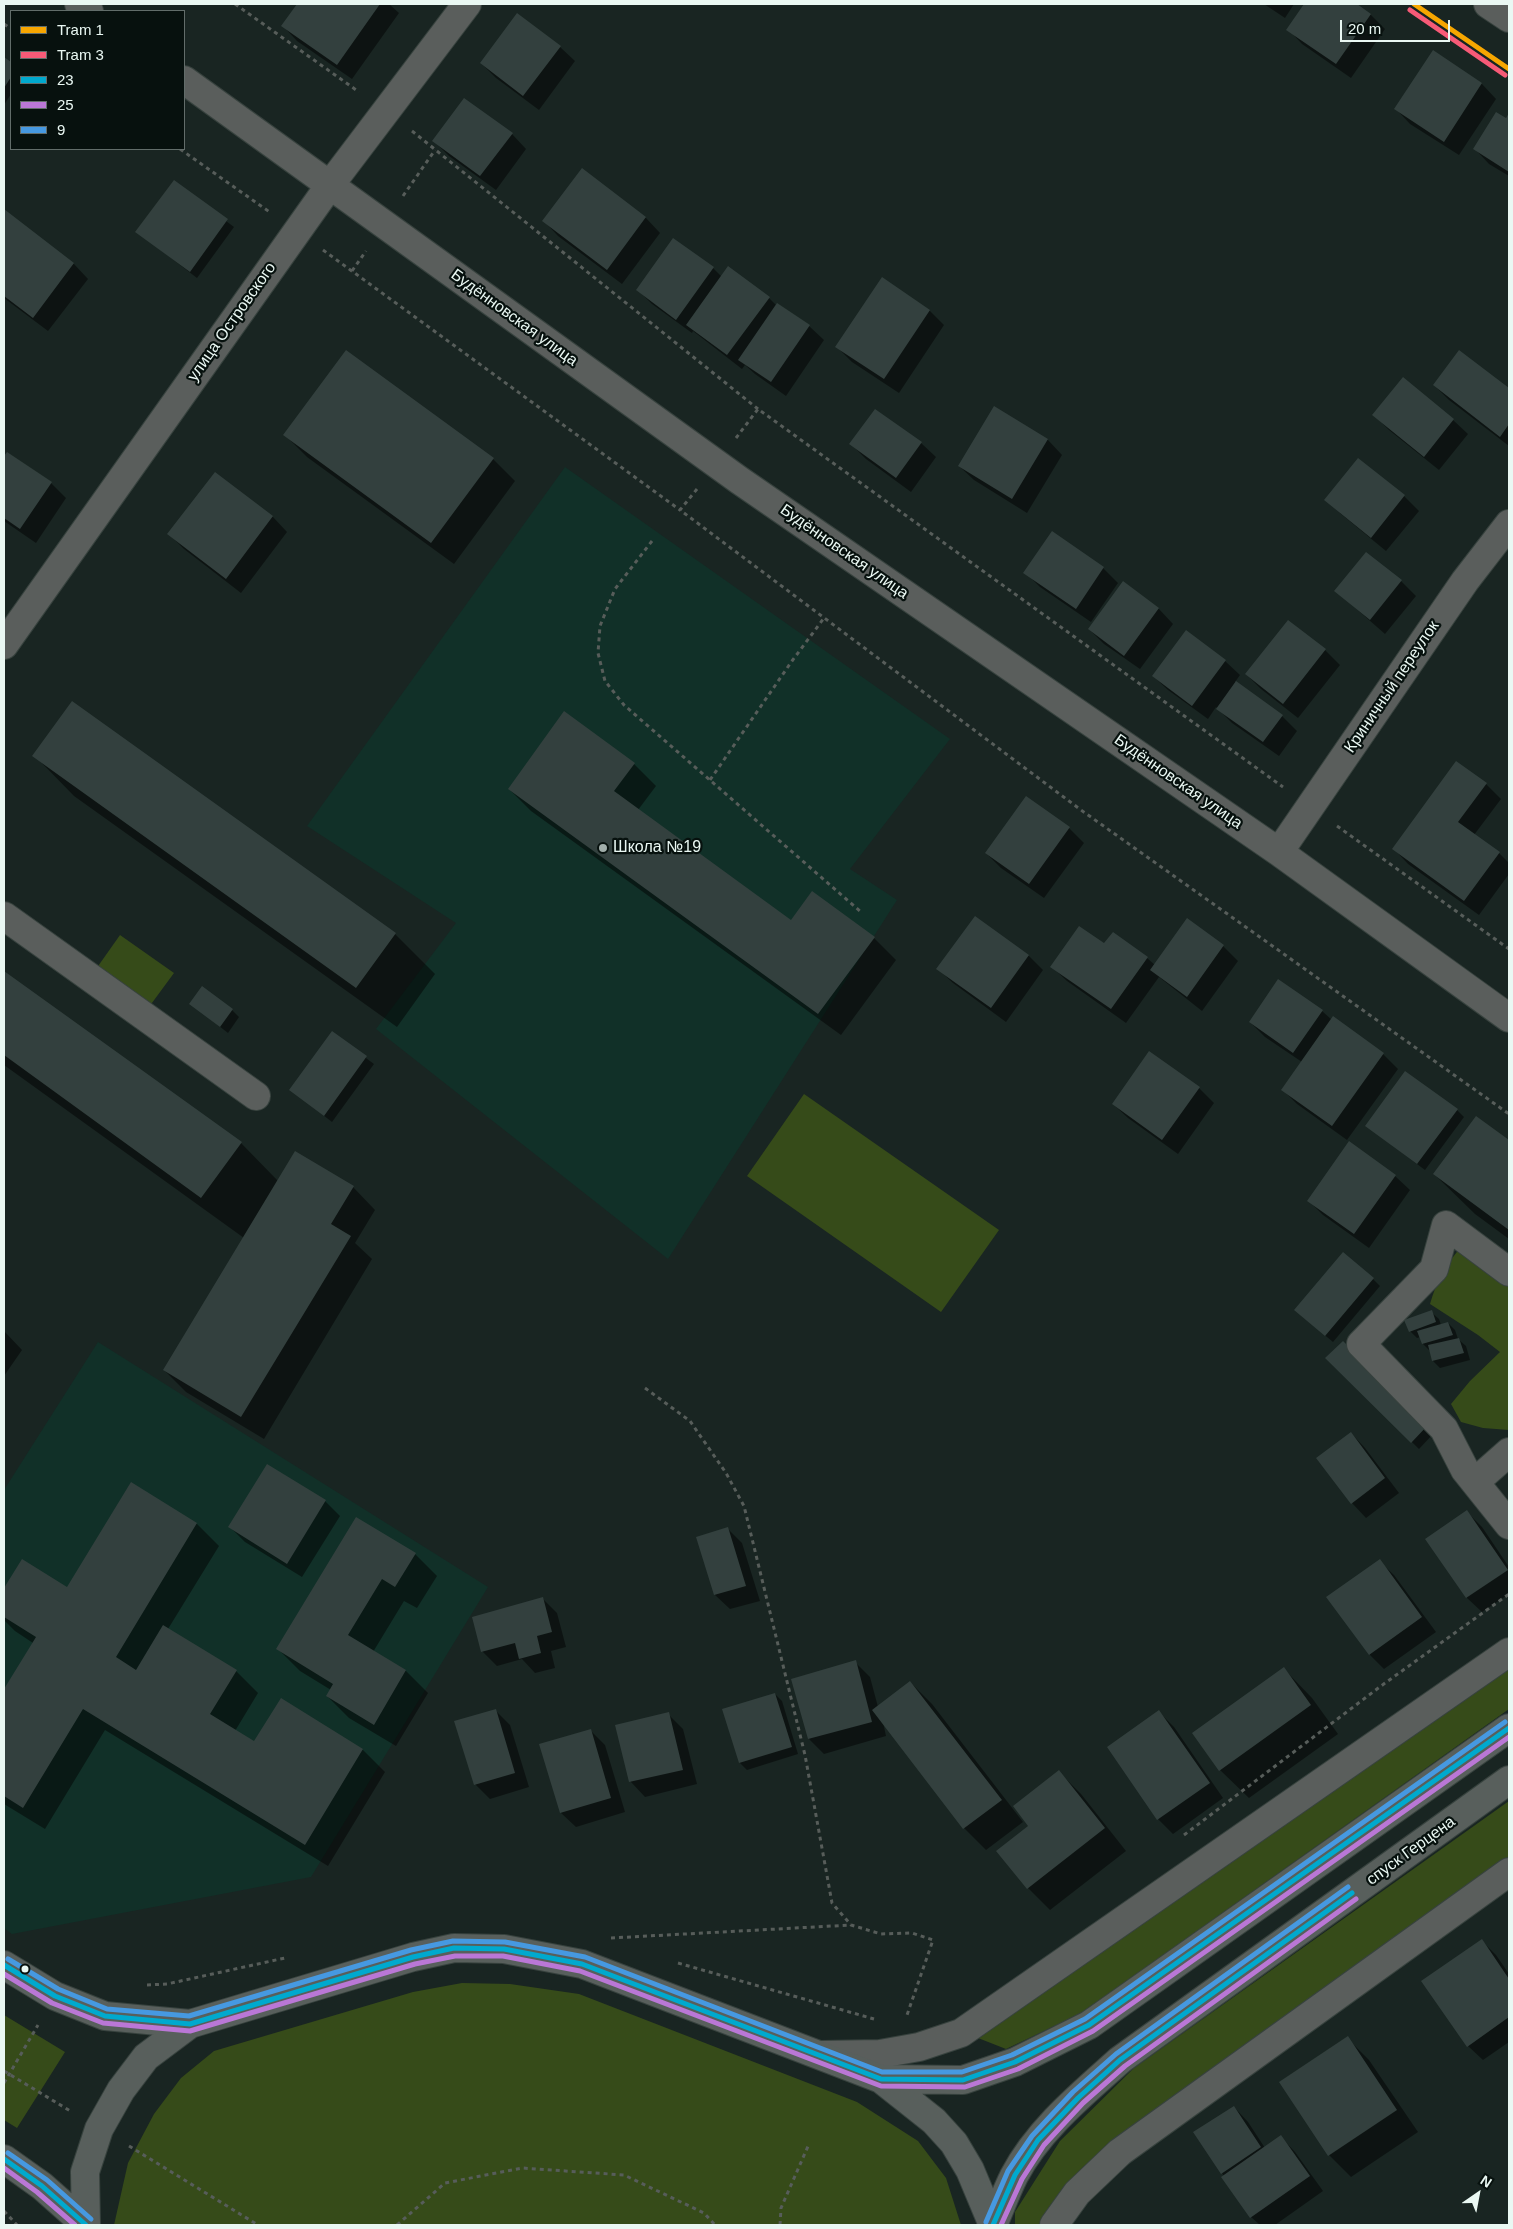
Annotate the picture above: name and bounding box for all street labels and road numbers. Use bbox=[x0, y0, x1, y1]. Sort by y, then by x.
street label: улица Островского bbox=[184, 259, 280, 385]
street label: Будённовская улица bbox=[447, 266, 581, 370]
street label: Будённовская улица bbox=[776, 501, 912, 603]
street label: Криничный переулок bbox=[1341, 617, 1443, 757]
street label: Будённовская улица bbox=[1110, 731, 1246, 833]
street label: спуск Герцена bbox=[1363, 1812, 1459, 1890]

